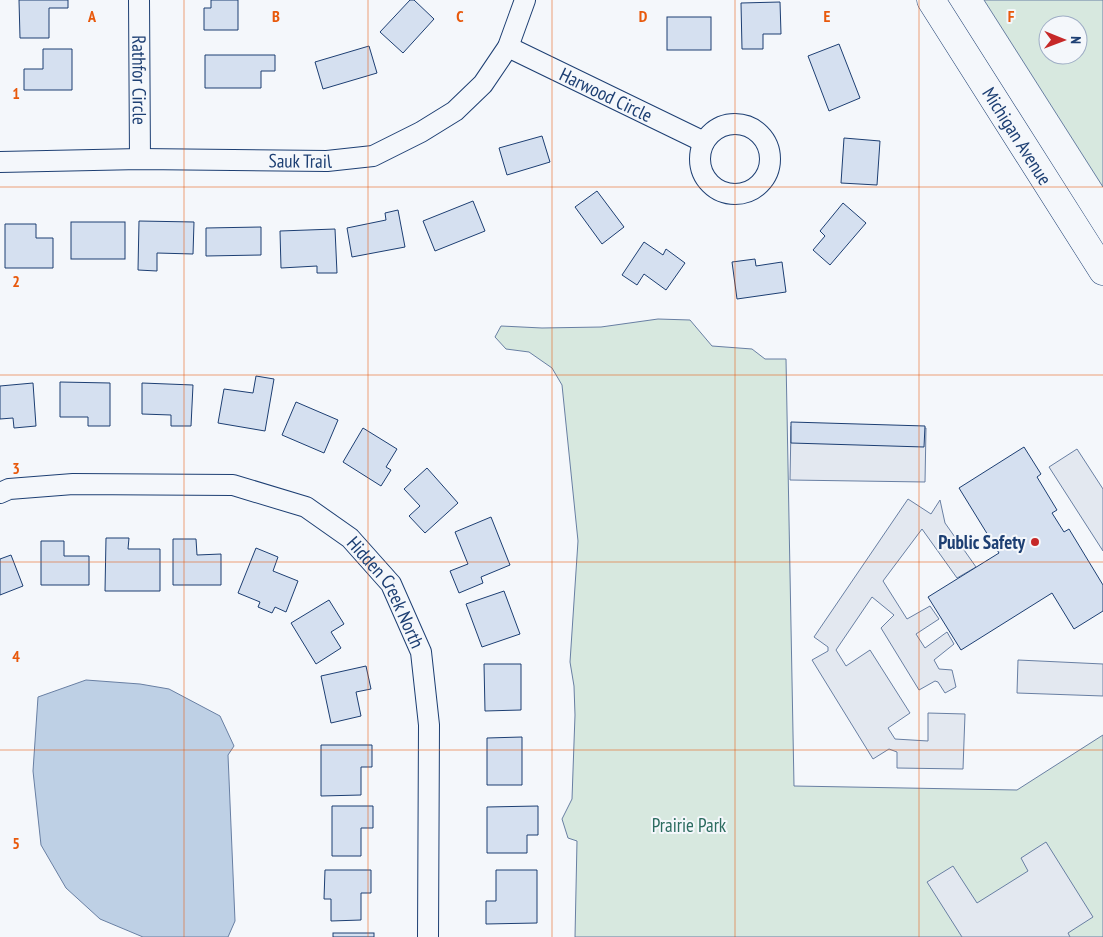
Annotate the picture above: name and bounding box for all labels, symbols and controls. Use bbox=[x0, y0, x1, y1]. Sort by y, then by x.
text: A bbox=[87, 6, 97, 26]
text: B bbox=[272, 6, 280, 26]
text: C bbox=[456, 6, 464, 26]
text: D bbox=[639, 6, 648, 26]
text: E bbox=[824, 6, 831, 26]
text: F bbox=[1008, 6, 1015, 26]
north arrow bbox=[1038, 15, 1088, 65]
street label: Rathfor Circle bbox=[127, 35, 152, 125]
text: N bbox=[1067, 36, 1085, 44]
street label: Harwood Circle bbox=[556, 62, 656, 127]
text: 1 bbox=[12, 83, 20, 103]
street label: Michigan Avenue bbox=[977, 83, 1057, 189]
street label: Sauk Trail bbox=[268, 148, 333, 173]
text: 2 bbox=[12, 271, 20, 291]
text: 3 bbox=[12, 458, 20, 478]
place label: Public Safety bbox=[938, 530, 1025, 554]
street label: Hidden Creek North bbox=[342, 531, 430, 652]
marker: Public Safety bbox=[1029, 536, 1041, 548]
text: 4 bbox=[12, 646, 20, 666]
park label: Prairie Park bbox=[652, 813, 727, 837]
text: 5 bbox=[12, 833, 20, 853]

